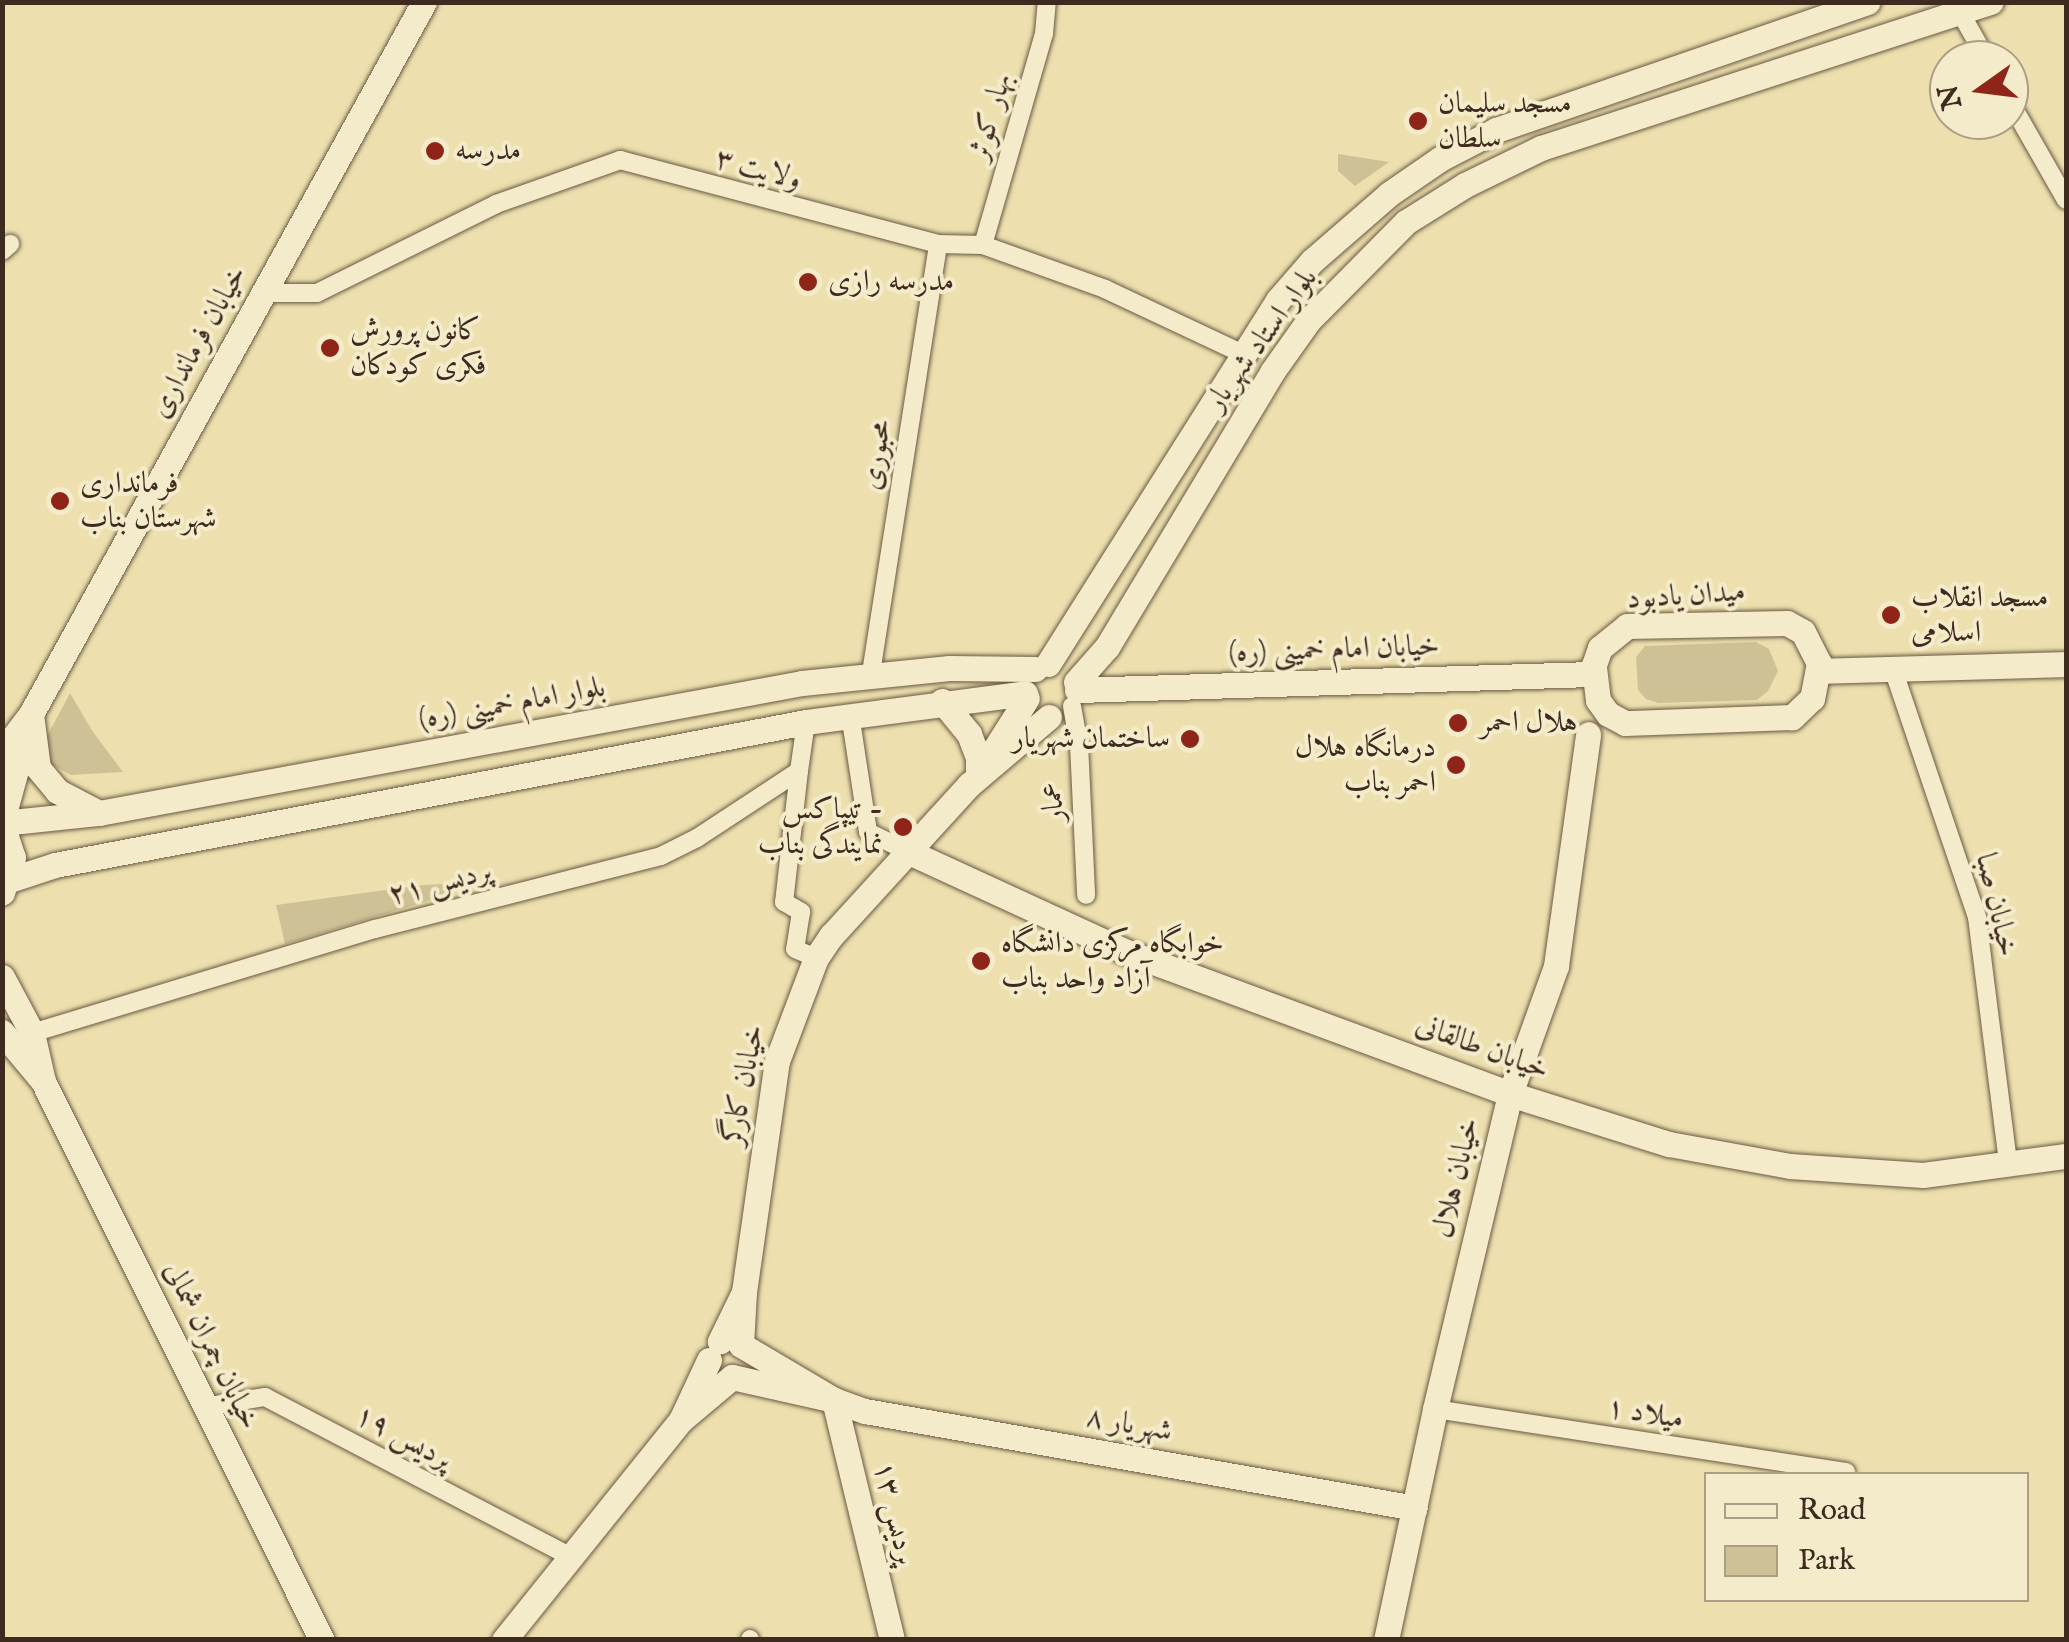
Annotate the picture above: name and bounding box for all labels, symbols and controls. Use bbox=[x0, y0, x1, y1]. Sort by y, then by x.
north arrow bbox=[1929, 40, 2029, 140]
street label: بهار کوثر bbox=[961, 69, 1021, 165]
text: N bbox=[1931, 81, 1971, 113]
place label: مسجد سلیمان سلطان bbox=[1438, 86, 1572, 156]
marker: مسجد سلیمان سلطان bbox=[1407, 110, 1429, 132]
place label: مدرسه bbox=[455, 133, 521, 169]
marker: مدرسه bbox=[424, 140, 446, 162]
street label: ولایت ۳ bbox=[711, 141, 805, 199]
street label: خیابان فرمانداری bbox=[142, 259, 256, 425]
street label: بلوار استاد شهریار bbox=[1198, 261, 1326, 419]
place label: مدرسه رازی bbox=[828, 264, 954, 300]
marker: مدرسه رازی bbox=[797, 271, 819, 293]
place label: کانون پرورش فکری کودکان bbox=[350, 313, 486, 384]
marker: کانون پرورش فکری کودکان bbox=[319, 337, 341, 359]
street label: محبوری bbox=[854, 417, 900, 493]
place label: فرمانداری شهرستان بناب bbox=[80, 466, 216, 536]
marker: فرمانداری شهرستان بناب bbox=[49, 490, 71, 512]
street label: میدان یادبود bbox=[1625, 574, 1747, 618]
place label: مسجد انقلاب اسلامی bbox=[1911, 580, 2048, 650]
marker: مسجد انقلاب اسلامی bbox=[1880, 604, 1902, 626]
street label: خیابان امام خمینی (ره) bbox=[1228, 628, 1440, 672]
street label: بلوار امام خمینی (ره) bbox=[416, 670, 608, 738]
place label: هلال احمر bbox=[1480, 705, 1578, 741]
marker: هلال احمر bbox=[1445, 710, 1471, 736]
place label: ساختمان شهریار bbox=[1012, 721, 1170, 757]
marker: ساختمان شهریار bbox=[1179, 728, 1201, 750]
place label: درمانگاه هلال احمر بناب bbox=[1295, 730, 1436, 800]
marker: درمانگاه هلال احمر بناب bbox=[1445, 754, 1467, 776]
street label: عمار bbox=[1035, 781, 1073, 823]
place label: تیپاکس - نمایندگی بناب bbox=[758, 792, 883, 862]
marker: تیپاکس - نمایندگی بناب bbox=[892, 816, 914, 838]
street label: خیابان صبا bbox=[1967, 850, 2025, 960]
street label: پردیس ۲۱ bbox=[385, 854, 495, 914]
place label: خوابگاه مرکزی دانشگاه آزاد واحد بناب bbox=[1001, 926, 1224, 996]
marker: خوابگاه مرکزی دانشگاه آزاد واحد بناب bbox=[970, 950, 992, 972]
street label: خیابان طالقانی bbox=[1410, 1007, 1554, 1089]
street label: خیابان کارگر bbox=[715, 1022, 773, 1148]
street label: خیابان هلال bbox=[1426, 1114, 1488, 1242]
street label: خیابان چمران شمالی bbox=[155, 1256, 267, 1436]
street label: میلاد ۱ bbox=[1604, 1390, 1686, 1438]
street label: پردیس ۱۹ bbox=[348, 1398, 458, 1478]
street label: شهریار ۸ bbox=[1083, 1400, 1175, 1450]
street label: پردیس ۱۳ bbox=[865, 1458, 923, 1568]
legend bbox=[1704, 1472, 2029, 1602]
text: Road bbox=[1798, 1492, 1866, 1530]
text: Park bbox=[1798, 1542, 1855, 1580]

